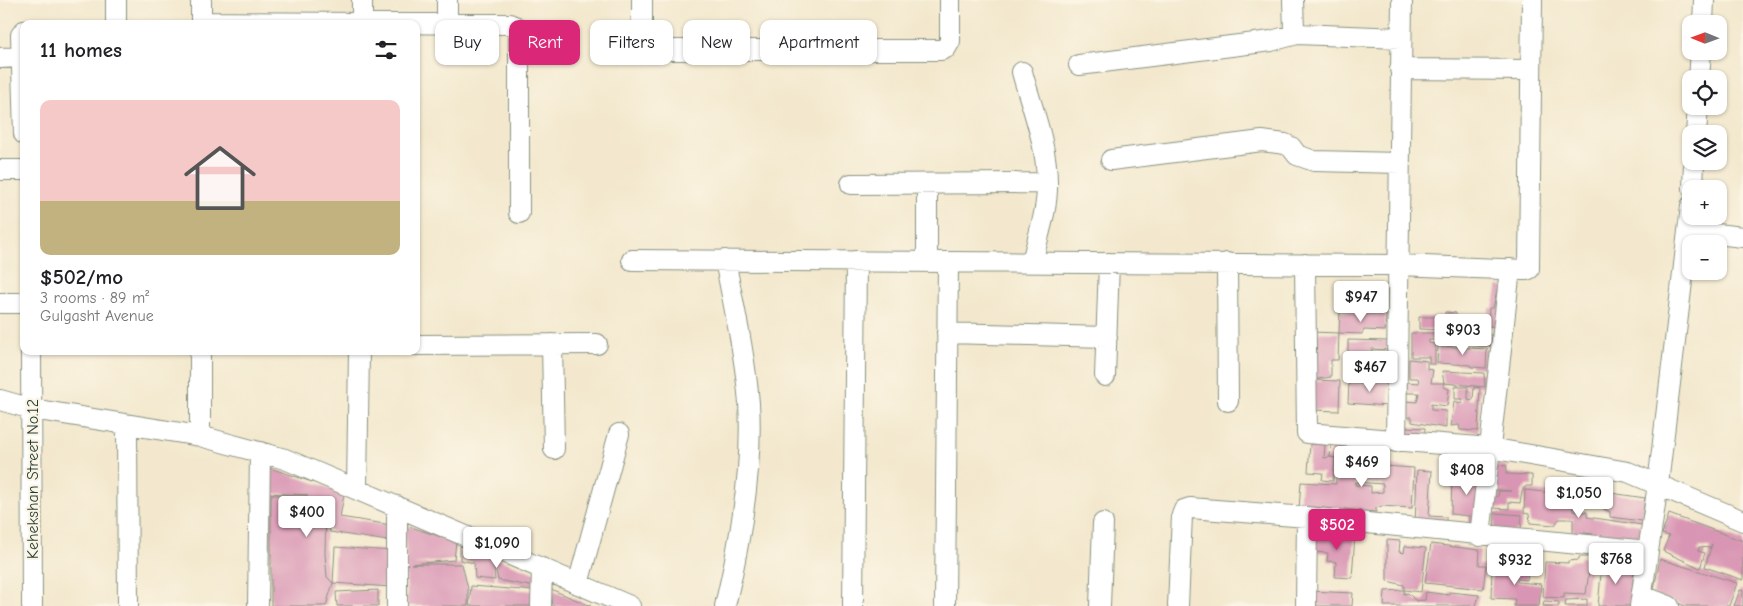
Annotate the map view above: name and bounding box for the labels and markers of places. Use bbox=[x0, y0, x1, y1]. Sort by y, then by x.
pin: $947 bbox=[1331, 280, 1391, 323]
pin: $903 bbox=[1433, 314, 1493, 356]
pin: $467 bbox=[1340, 350, 1400, 393]
pin: $469 bbox=[1332, 446, 1392, 488]
pin: $408 bbox=[1437, 454, 1497, 496]
pin: $1,050 bbox=[1538, 476, 1620, 519]
pin: $400 bbox=[277, 496, 337, 538]
pin: $502 bbox=[1307, 508, 1367, 551]
pin: $1,090 bbox=[456, 526, 538, 569]
pin: $768 bbox=[1586, 542, 1646, 585]
pin: $932 bbox=[1485, 544, 1545, 586]

